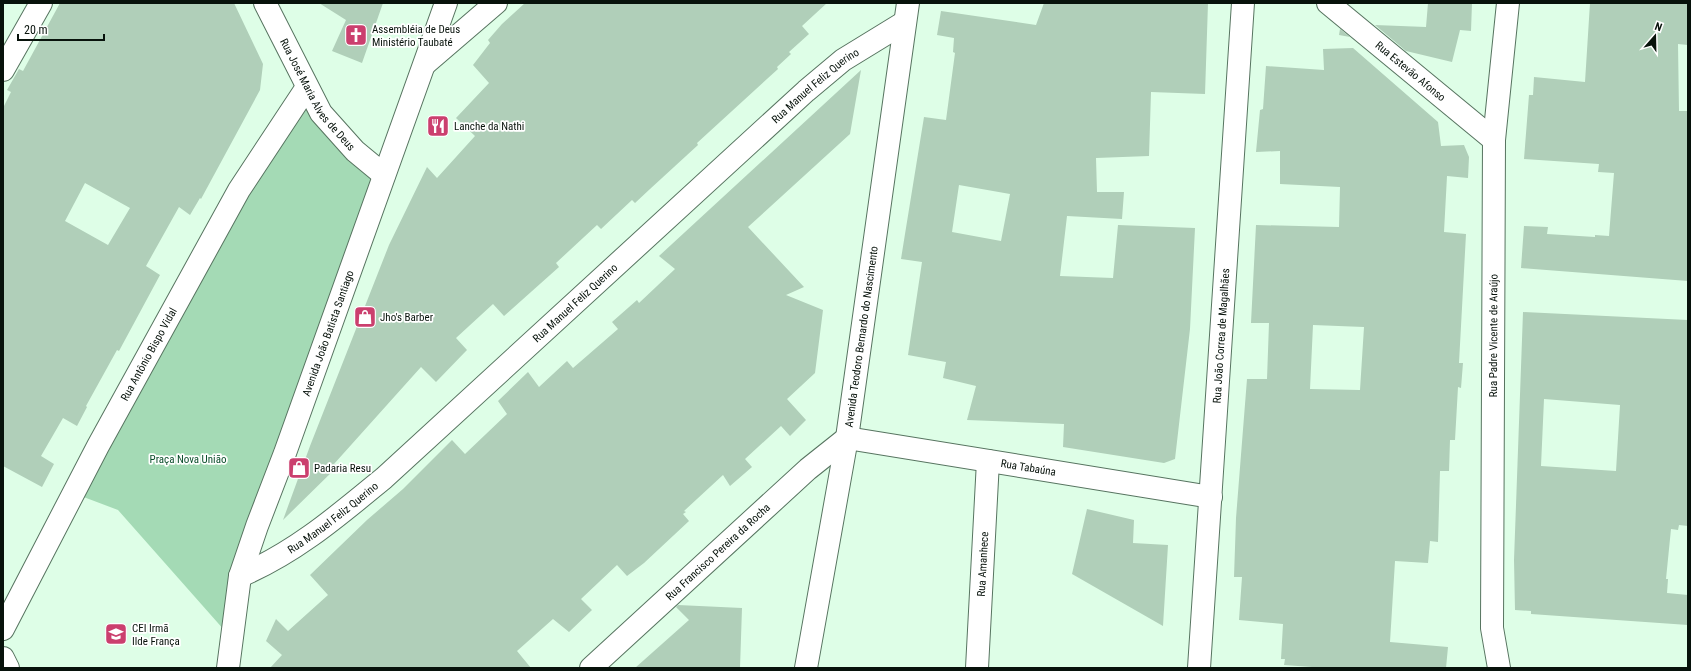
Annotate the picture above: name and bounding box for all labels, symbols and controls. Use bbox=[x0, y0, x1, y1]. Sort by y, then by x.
scale bar bbox=[18, 16, 104, 42]
north arrow bbox=[1635, 16, 1675, 56]
text: N bbox=[1653, 20, 1664, 34]
church icon: Assembléia de Deus Ministério Taubaté bbox=[343, 22, 369, 48]
text: 20 m bbox=[24, 23, 48, 37]
place label: Assembléia de Deus Ministério Taubaté bbox=[372, 23, 460, 49]
street label: Rua José Maria Alves de Deus bbox=[277, 36, 358, 154]
street label: Rua Estevão Afonso bbox=[1372, 39, 1448, 105]
street label: Rua Manuel Feliz Querino bbox=[769, 46, 862, 126]
restaurant icon: Lanche da Nathi bbox=[425, 113, 451, 139]
place label: Lanche da Nathi bbox=[454, 120, 524, 133]
street label: Avenida Teodoro Bernardo do Nascimento bbox=[843, 245, 881, 428]
street label: Rua Manuel Feliz Querino bbox=[530, 261, 621, 345]
street label: Avenida João Batista Santiago bbox=[300, 268, 357, 398]
street label: Rua João Correa de Magalhães bbox=[1211, 268, 1232, 404]
street label: Rua Padre Vicente de Araújo bbox=[1487, 274, 1500, 397]
shop icon: Jho's Barber bbox=[352, 304, 378, 330]
street label: Rua Antônio Bispo Vidal bbox=[118, 306, 180, 403]
place label: Jho's Barber bbox=[380, 311, 434, 324]
park label: Praça Nova União bbox=[150, 453, 227, 466]
shop icon: Padaria Resu bbox=[286, 455, 312, 481]
street label: Rua Tabaúna bbox=[1000, 457, 1057, 479]
place label: Padaria Resu bbox=[314, 462, 371, 475]
street label: Rua Manuel Feliz Querino bbox=[285, 479, 381, 556]
street label: Rua Francisco Pereira da Rocha bbox=[663, 501, 773, 603]
street label: Rua Amanhece bbox=[975, 531, 991, 597]
school or university icon: CEI Irmã Ilde França bbox=[103, 621, 129, 647]
place label: CEI Irmã Ilde França bbox=[132, 622, 180, 648]

